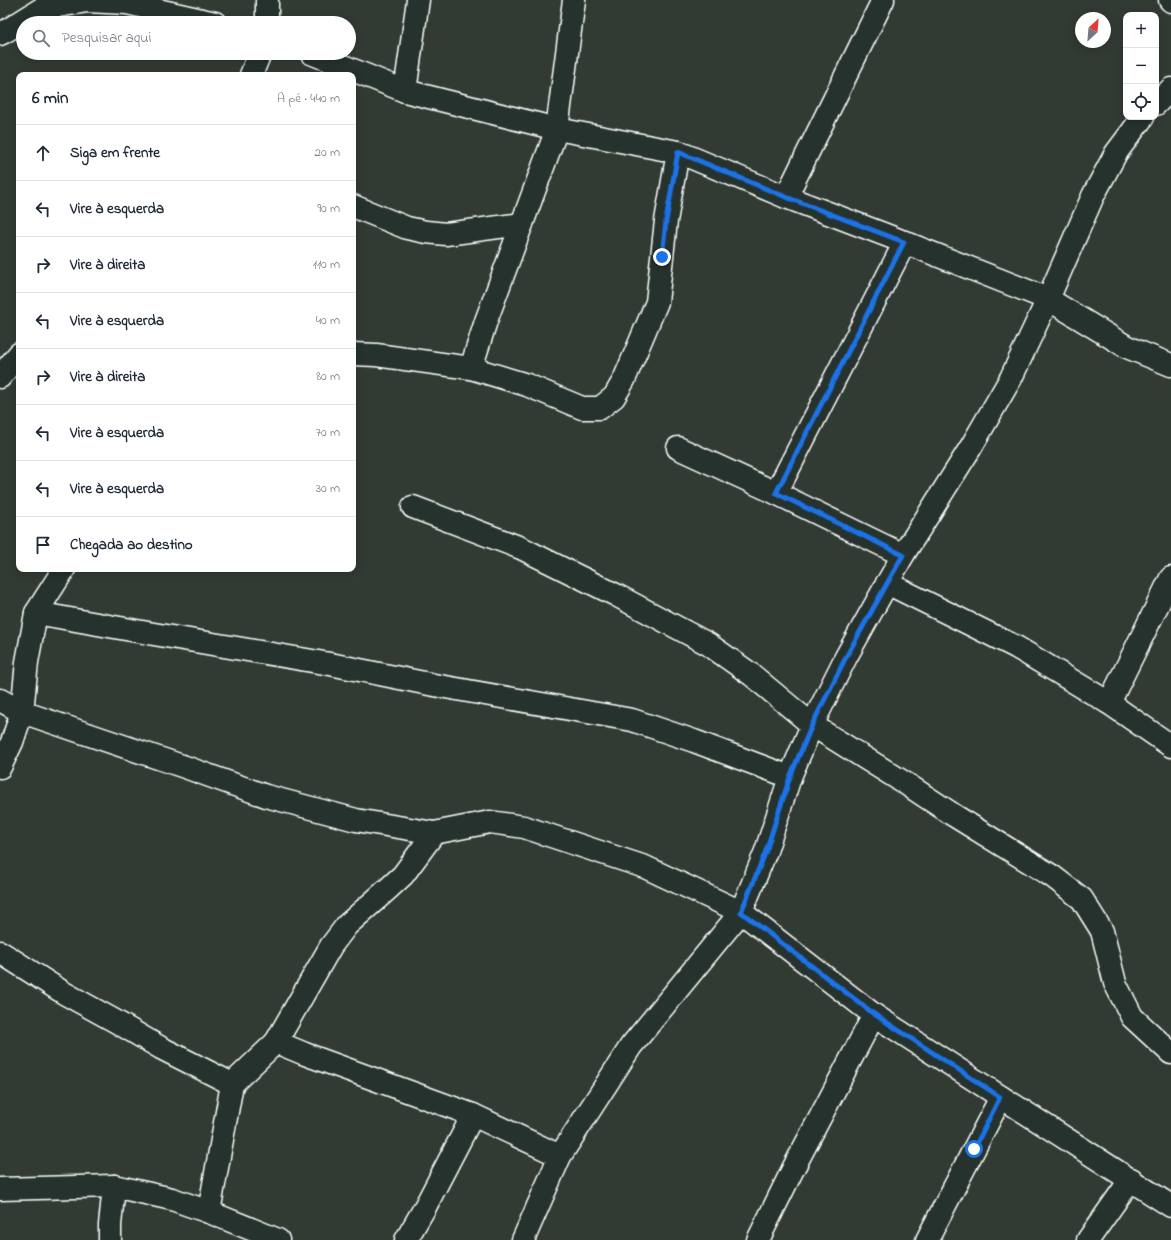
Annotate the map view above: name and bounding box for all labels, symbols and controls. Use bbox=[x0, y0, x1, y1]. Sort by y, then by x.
north arrow bbox=[1075, 12, 1111, 48]
map controls bbox=[1123, 12, 1159, 120]
button: + bbox=[1123, 12, 1159, 48]
search box bbox=[16, 16, 356, 60]
icon: search bbox=[30, 27, 52, 49]
text: Pesquisar aqui bbox=[62, 27, 151, 49]
button: − bbox=[1123, 48, 1159, 84]
button: locate bbox=[1123, 84, 1159, 120]
text: 6 min bbox=[32, 86, 68, 111]
text: A pé · 440 m bbox=[277, 89, 340, 108]
icon: ahead bbox=[32, 142, 54, 164]
text: Siga em frente bbox=[70, 142, 160, 164]
text: 20 m bbox=[315, 143, 340, 162]
icon: left bbox=[32, 198, 54, 220]
text: Vire à esquerda bbox=[70, 198, 164, 220]
text: 90 m bbox=[317, 199, 340, 218]
route end bbox=[653, 248, 671, 266]
icon: right bbox=[32, 254, 54, 276]
text: Vire à direita bbox=[70, 254, 145, 276]
text: 110 m bbox=[313, 255, 340, 274]
icon: left bbox=[32, 310, 54, 332]
text: Vire à esquerda bbox=[70, 310, 164, 332]
text: 40 m bbox=[316, 311, 340, 330]
icon: right bbox=[32, 366, 54, 388]
text: Vire à direita bbox=[70, 366, 145, 388]
text: 80 m bbox=[316, 367, 340, 386]
icon: left bbox=[32, 422, 54, 444]
text: Vire à esquerda bbox=[70, 422, 164, 444]
text: 70 m bbox=[316, 423, 340, 442]
icon: left bbox=[32, 478, 54, 500]
text: Vire à esquerda bbox=[70, 478, 164, 500]
text: 30 m bbox=[316, 479, 340, 498]
icon: arrive bbox=[32, 534, 54, 556]
text: Chegada ao destino bbox=[70, 534, 193, 556]
route start bbox=[965, 1140, 983, 1158]

